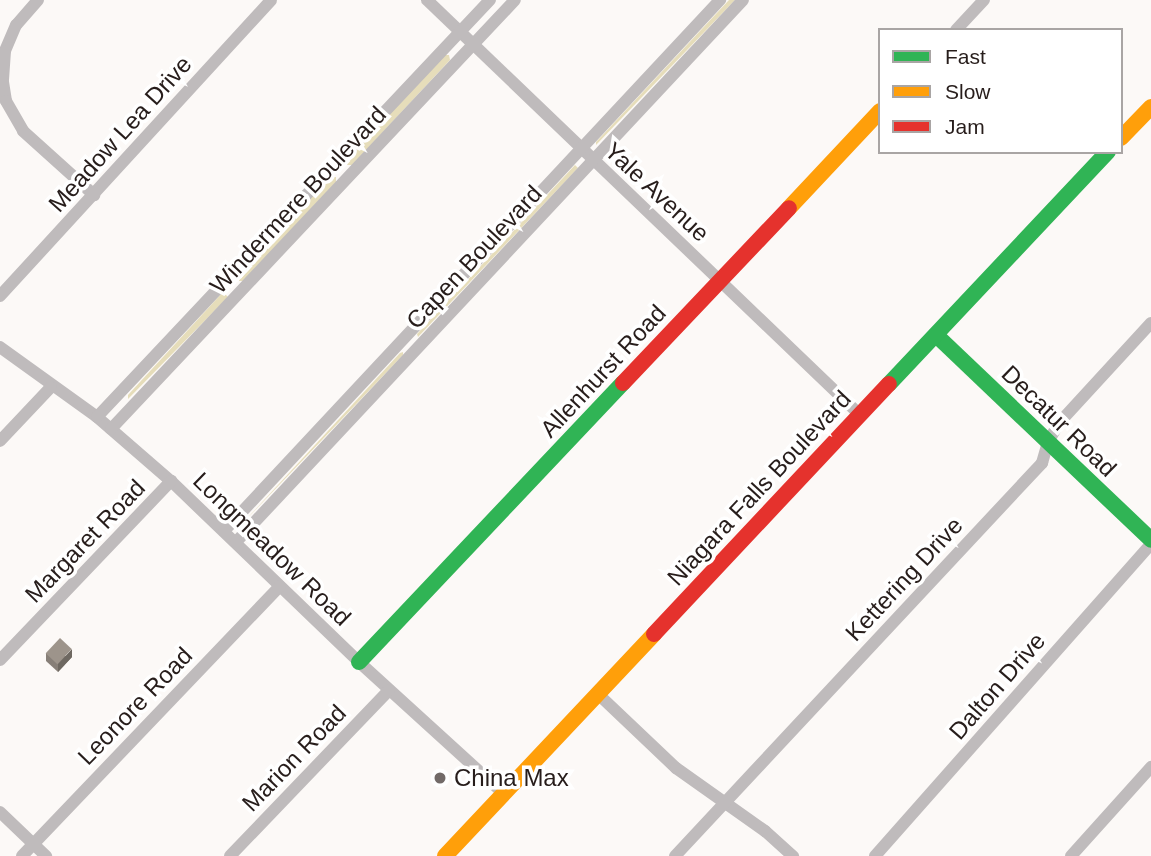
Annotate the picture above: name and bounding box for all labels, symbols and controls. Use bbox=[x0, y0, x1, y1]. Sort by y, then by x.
legend bbox=[878, 28, 1123, 154]
text: Fast bbox=[945, 45, 986, 68]
street label: Meadow Lea Drive bbox=[42, 50, 198, 218]
text: Slow bbox=[945, 80, 991, 103]
street label: Windermere Boulevard bbox=[204, 100, 392, 300]
text: Jam bbox=[945, 115, 985, 138]
street label: Yale Avenue bbox=[598, 136, 716, 248]
street label: Capen Boulevard bbox=[400, 179, 548, 335]
street label: Allenhurst Road bbox=[534, 299, 672, 443]
street label: Decatur Road bbox=[996, 359, 1122, 483]
street label: Niagara Falls Boulevard bbox=[661, 385, 857, 591]
street label: Longmeadow Road bbox=[187, 466, 357, 632]
street label: Margaret Road bbox=[19, 473, 151, 609]
street label: Kettering Drive bbox=[839, 511, 969, 647]
street label: Dalton Drive bbox=[943, 627, 1051, 745]
street label: Leonore Road bbox=[72, 641, 198, 771]
street label: Marion Road bbox=[236, 699, 352, 817]
place label: China Max bbox=[454, 764, 569, 792]
marker: China Max bbox=[432, 770, 448, 786]

